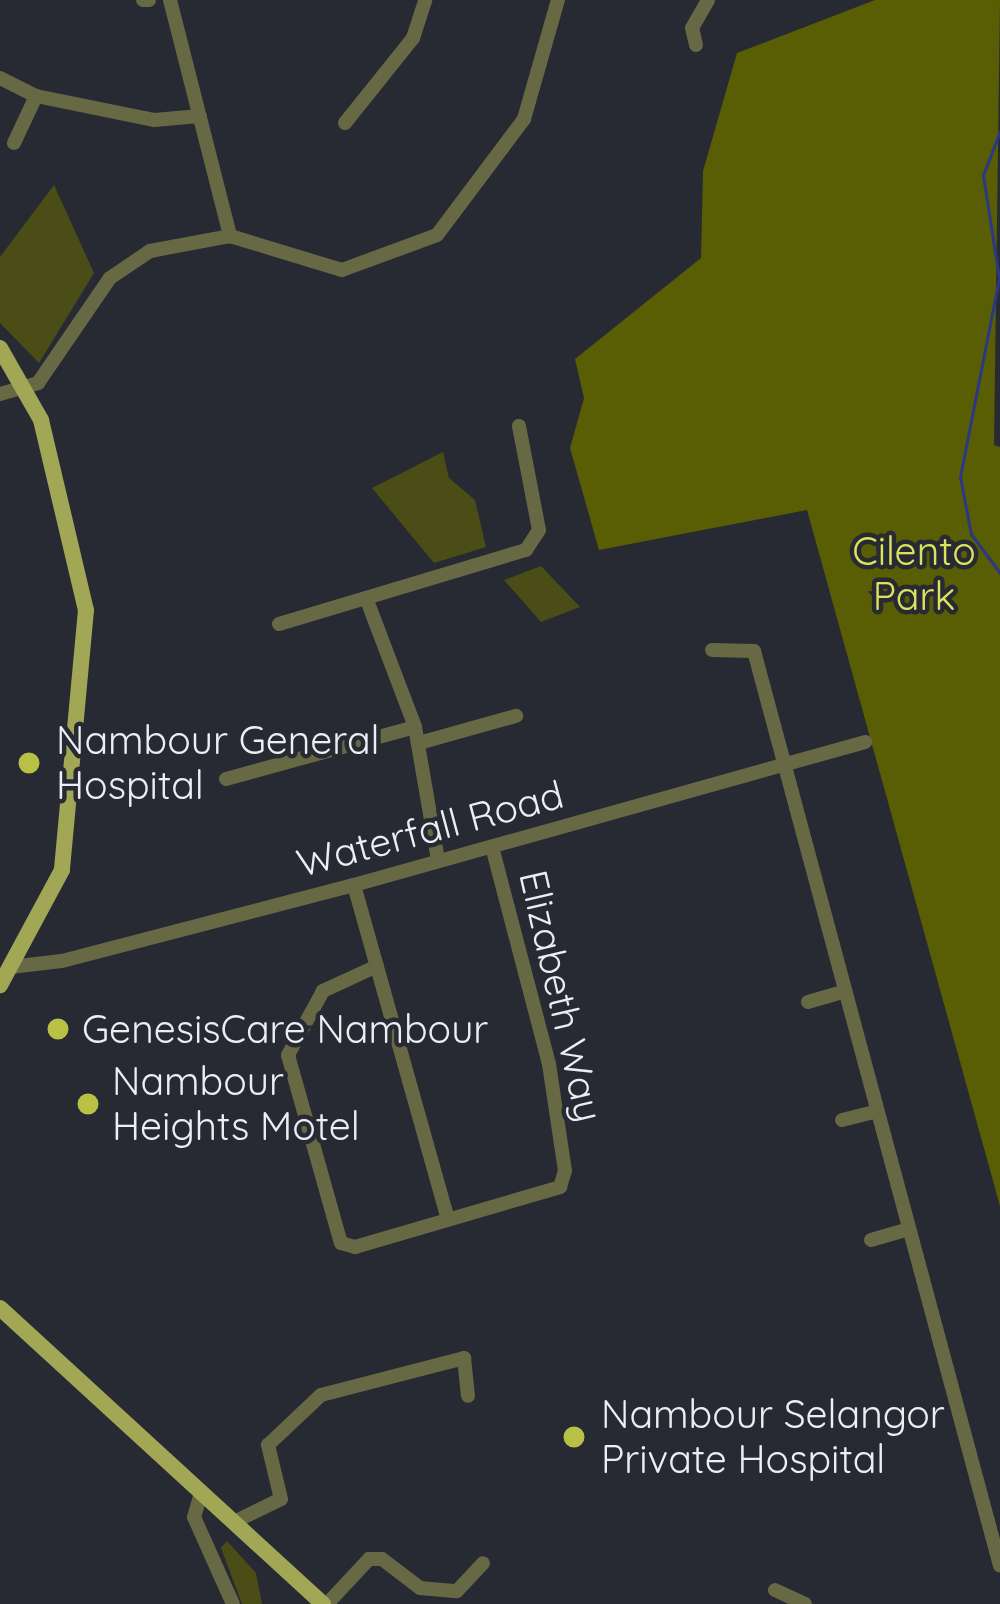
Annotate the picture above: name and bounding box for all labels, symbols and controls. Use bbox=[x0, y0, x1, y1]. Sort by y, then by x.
park label: Cilento Park bbox=[852, 529, 976, 620]
place label: Nambour General Hospital bbox=[56, 718, 380, 809]
marker: Nambour General Hospital bbox=[13, 747, 45, 779]
street label: Waterfall Road bbox=[292, 771, 568, 887]
street label: Elizabeth Way bbox=[509, 866, 613, 1126]
place label: GenesisCare Nambour bbox=[82, 1006, 488, 1052]
marker: GenesisCare Nambour bbox=[45, 1016, 71, 1042]
place label: Nambour Heights Motel bbox=[112, 1059, 360, 1150]
marker: Nambour Heights Motel bbox=[75, 1091, 101, 1117]
place label: Nambour Selangor Private Hospital bbox=[601, 1392, 945, 1483]
marker: Nambour Selangor Private Hospital bbox=[558, 1421, 590, 1453]

